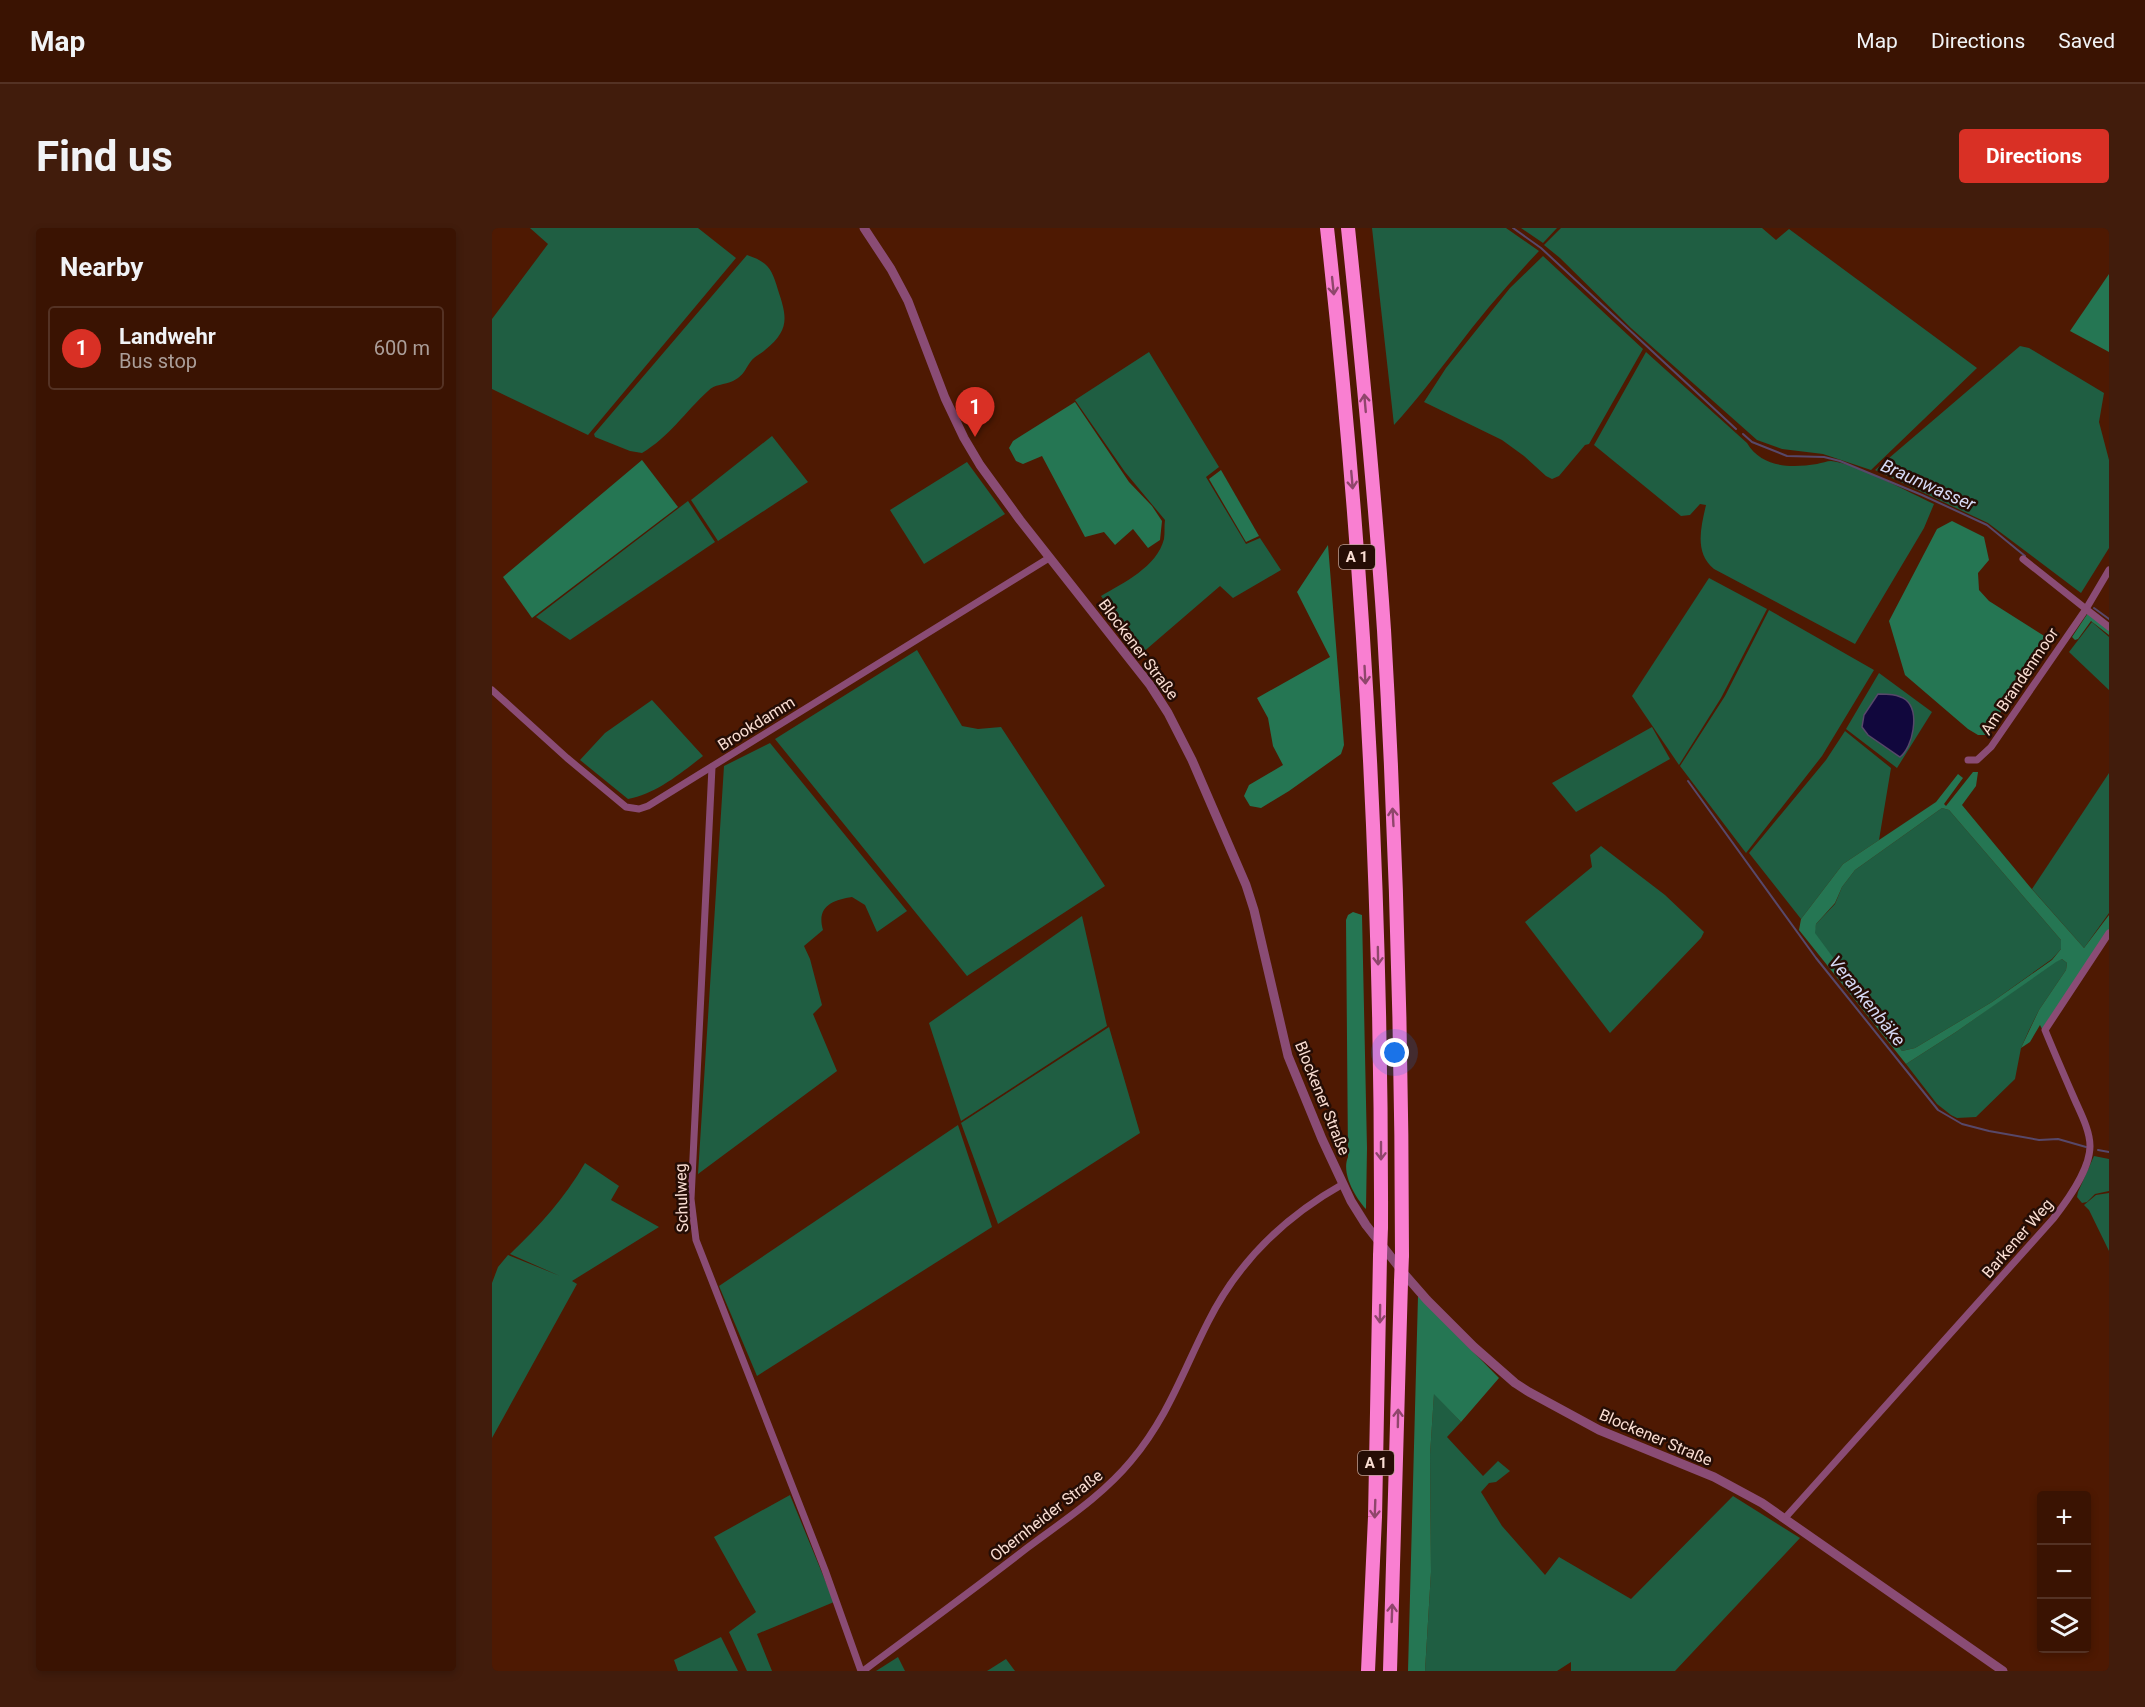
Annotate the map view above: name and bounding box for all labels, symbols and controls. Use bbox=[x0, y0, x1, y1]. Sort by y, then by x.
text: Map bbox=[30, 25, 85, 58]
text: Map bbox=[1856, 29, 1898, 53]
text: Directions bbox=[1931, 29, 2025, 53]
text: Saved bbox=[2058, 29, 2115, 53]
button: Directions bbox=[1959, 129, 2109, 183]
text: Find us bbox=[36, 132, 173, 181]
text: Nearby bbox=[60, 252, 143, 282]
one-way arrow bbox=[1328, 276, 1339, 296]
text: Landwehr bbox=[119, 324, 216, 349]
text: 1 bbox=[76, 336, 87, 360]
text: 600 m bbox=[374, 336, 430, 360]
text: Bus stop bbox=[119, 349, 197, 373]
pin: 1 bbox=[956, 388, 994, 437]
one-way arrow bbox=[1359, 394, 1370, 414]
water label: Braunwasser bbox=[1878, 454, 1980, 515]
one-way arrow bbox=[1346, 470, 1357, 490]
road number: A 1 bbox=[1339, 545, 1375, 569]
street label: Blockener Straße bbox=[1095, 595, 1183, 703]
street label: Am Brandenmoor bbox=[1977, 624, 2063, 738]
one-way arrow bbox=[1360, 664, 1371, 684]
street label: Brookdamm bbox=[714, 692, 798, 755]
one-way arrow bbox=[1388, 808, 1399, 828]
one-way arrow bbox=[1372, 945, 1384, 965]
water label: Verankenbäke bbox=[1825, 952, 1910, 1050]
your location bbox=[1380, 1038, 1409, 1067]
street label: Blockener Straße bbox=[1291, 1039, 1354, 1158]
one-way arrow bbox=[1375, 1140, 1387, 1160]
street label: Schulweg bbox=[671, 1163, 692, 1233]
street label: Barkener Weg bbox=[1978, 1195, 2057, 1282]
one-way arrow bbox=[1374, 1304, 1385, 1324]
street label: Blockener Straße bbox=[1596, 1405, 1715, 1470]
one-way arrow bbox=[1393, 1408, 1404, 1428]
road number: A 1 bbox=[1358, 1451, 1394, 1475]
street label: Obernheider Straße bbox=[986, 1466, 1106, 1565]
map controls bbox=[2037, 1491, 2091, 1653]
button: + bbox=[2037, 1491, 2091, 1545]
one-way arrow bbox=[1369, 1499, 1381, 1519]
button: − bbox=[2037, 1545, 2091, 1599]
button: layers bbox=[2037, 1599, 2091, 1653]
one-way arrow bbox=[1386, 1603, 1397, 1623]

